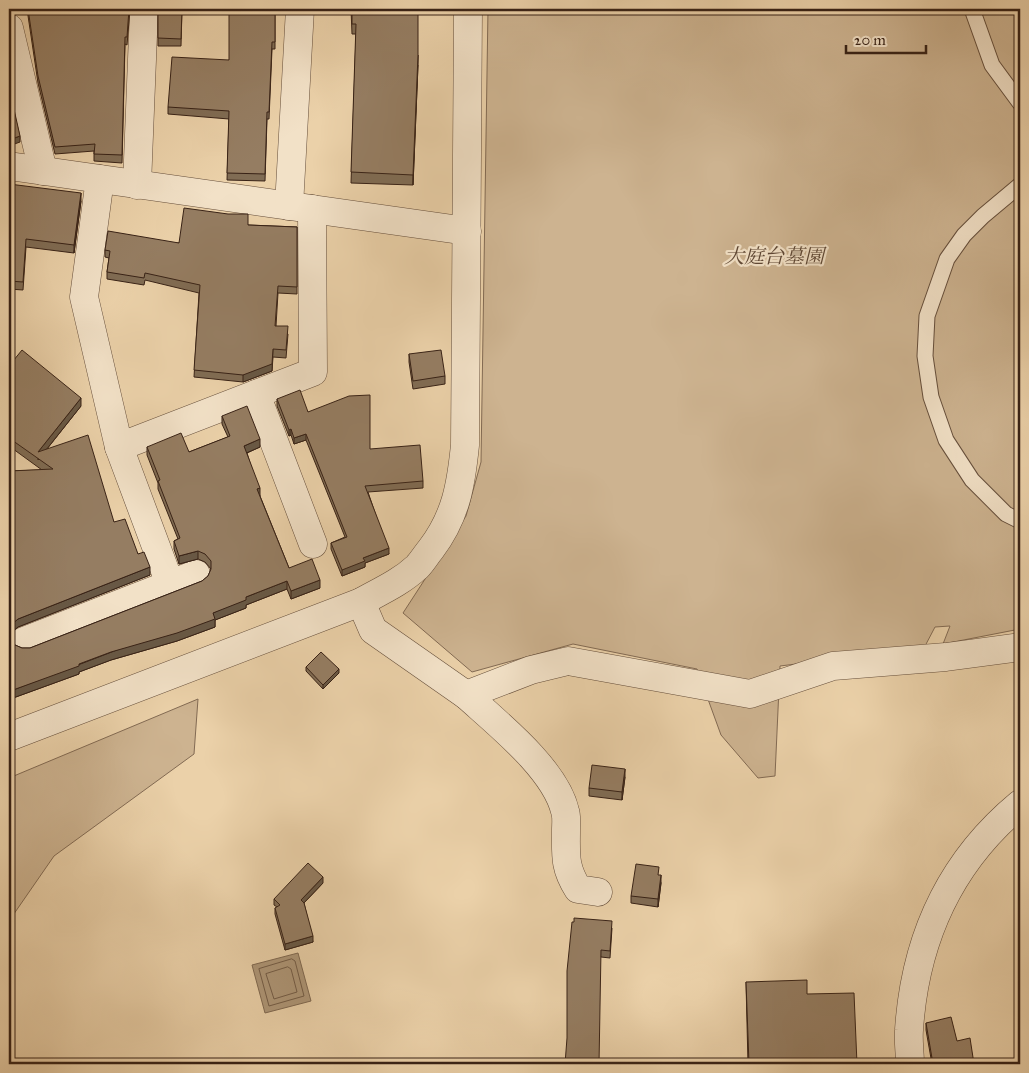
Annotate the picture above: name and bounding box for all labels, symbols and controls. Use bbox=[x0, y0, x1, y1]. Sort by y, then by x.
scale bar bbox=[846, 22, 926, 54]
text: 20 m bbox=[854, 31, 886, 49]
park label: 大庭台墓園 bbox=[724, 244, 827, 268]

